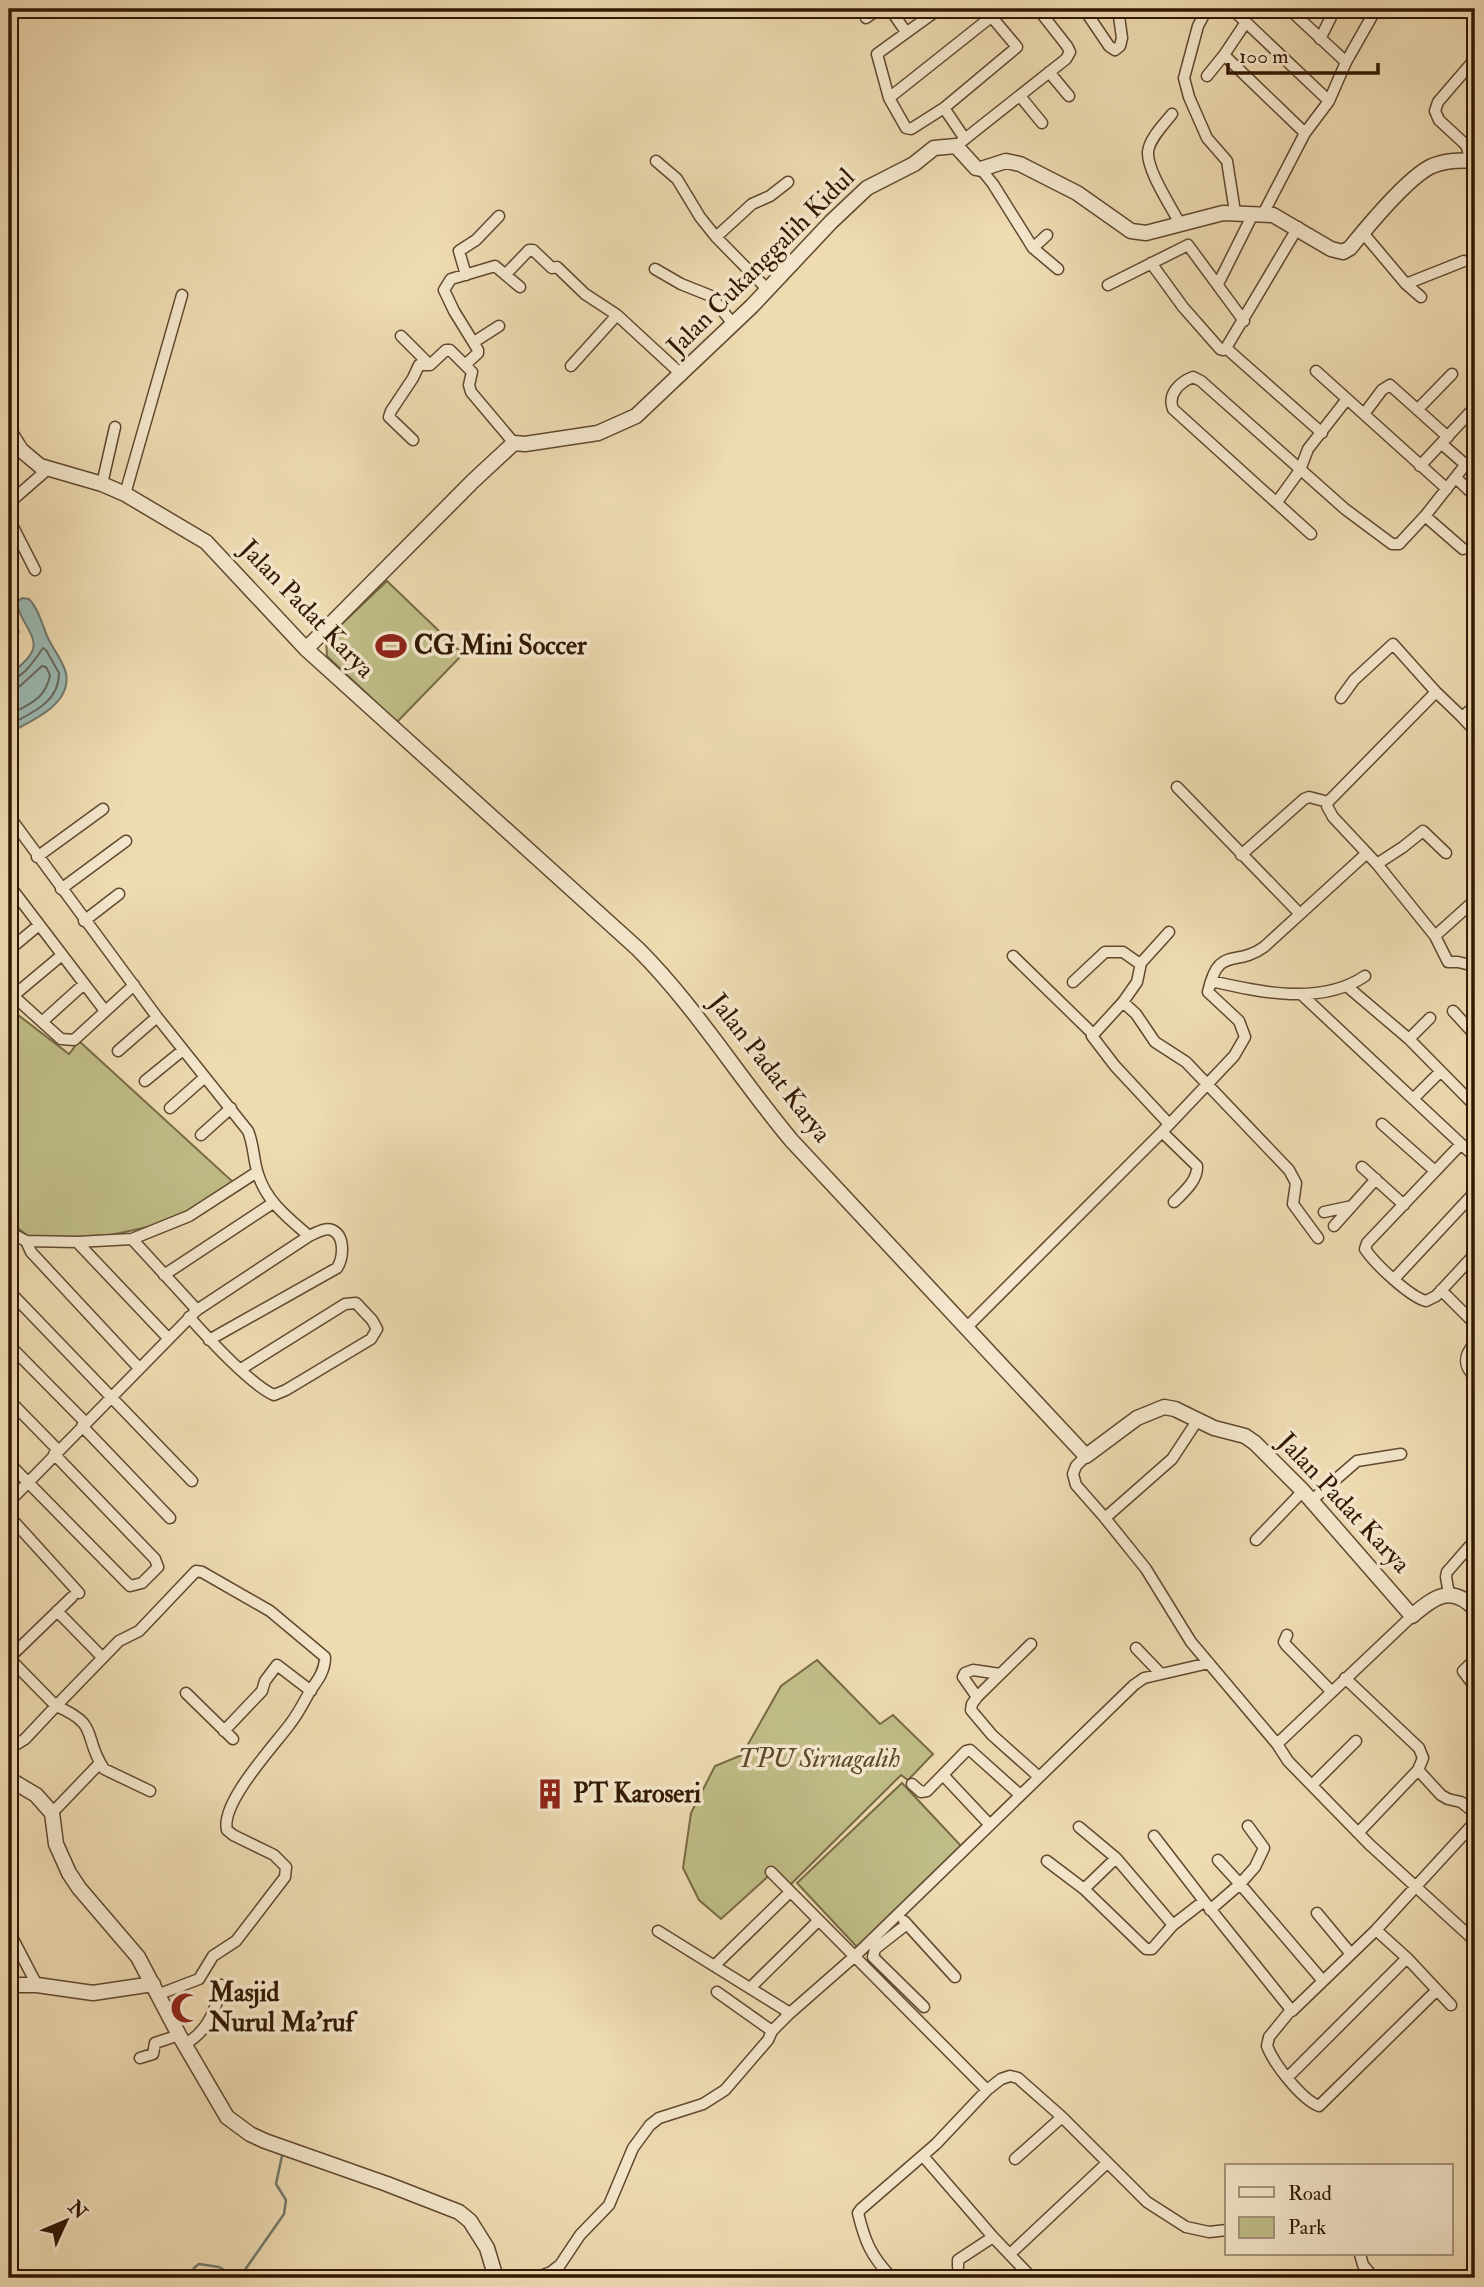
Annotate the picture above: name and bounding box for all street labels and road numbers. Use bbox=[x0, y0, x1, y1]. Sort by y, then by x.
street label: Jalan Cukanggalih Kidul bbox=[660, 161, 862, 363]
street label: Jalan Padat Karya bbox=[232, 532, 381, 685]
street label: Jalan Padat Karya bbox=[701, 986, 838, 1149]
street label: Jalan Padat Karya bbox=[1270, 1425, 1417, 1580]

